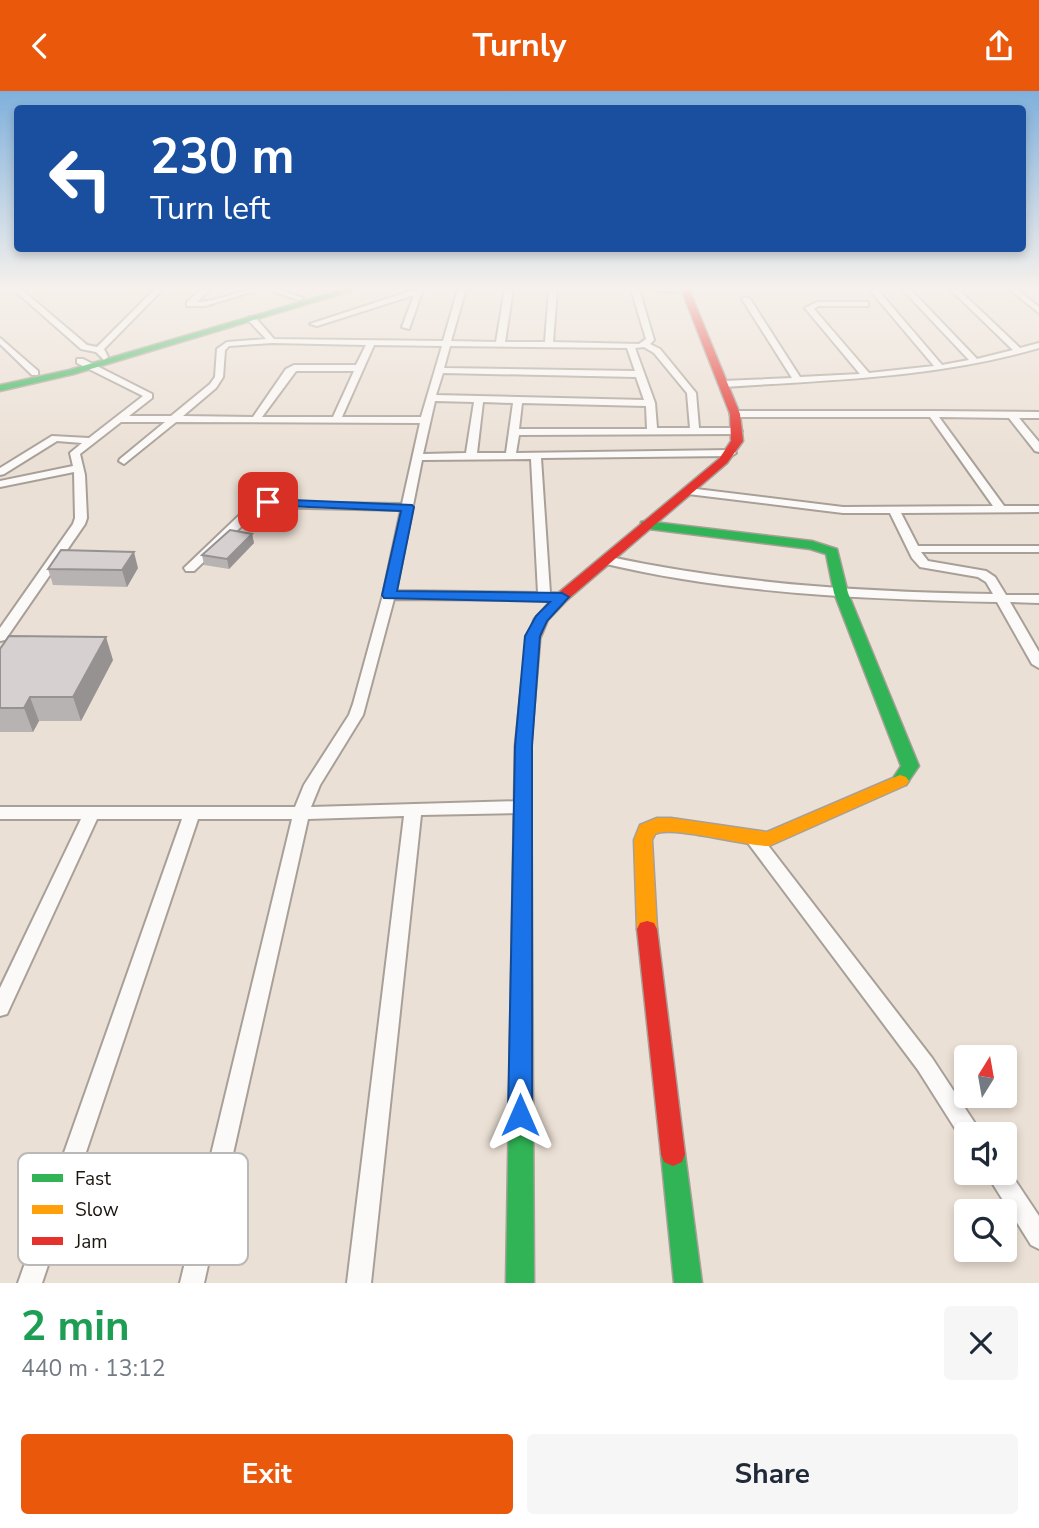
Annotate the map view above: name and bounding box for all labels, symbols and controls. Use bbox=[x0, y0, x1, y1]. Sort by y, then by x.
text: Turnly bbox=[473, 24, 566, 67]
icon: back bbox=[21, 27, 59, 65]
icon: share bbox=[980, 27, 1018, 65]
text: 230 m bbox=[150, 123, 294, 190]
icon: left bbox=[35, 133, 126, 224]
text: Turn left bbox=[150, 187, 270, 230]
pin bbox=[238, 472, 298, 532]
icon: arrive bbox=[249, 483, 287, 521]
north arrow bbox=[954, 1045, 1017, 1108]
map controls bbox=[954, 1045, 1017, 1262]
position arrow bbox=[483, 1078, 557, 1152]
button: sound bbox=[954, 1122, 1017, 1185]
legend bbox=[18, 1153, 248, 1265]
text: Fast bbox=[75, 1166, 111, 1192]
text: Slow bbox=[75, 1197, 119, 1223]
button: search bbox=[954, 1199, 1017, 1262]
text: Jam bbox=[74, 1229, 108, 1255]
text: 2 min bbox=[21, 1298, 130, 1355]
button: close bbox=[944, 1306, 1018, 1380]
text: 440 m · 13:12 bbox=[21, 1353, 166, 1384]
button: Exit bbox=[21, 1434, 513, 1514]
button: Share bbox=[527, 1434, 1018, 1514]

